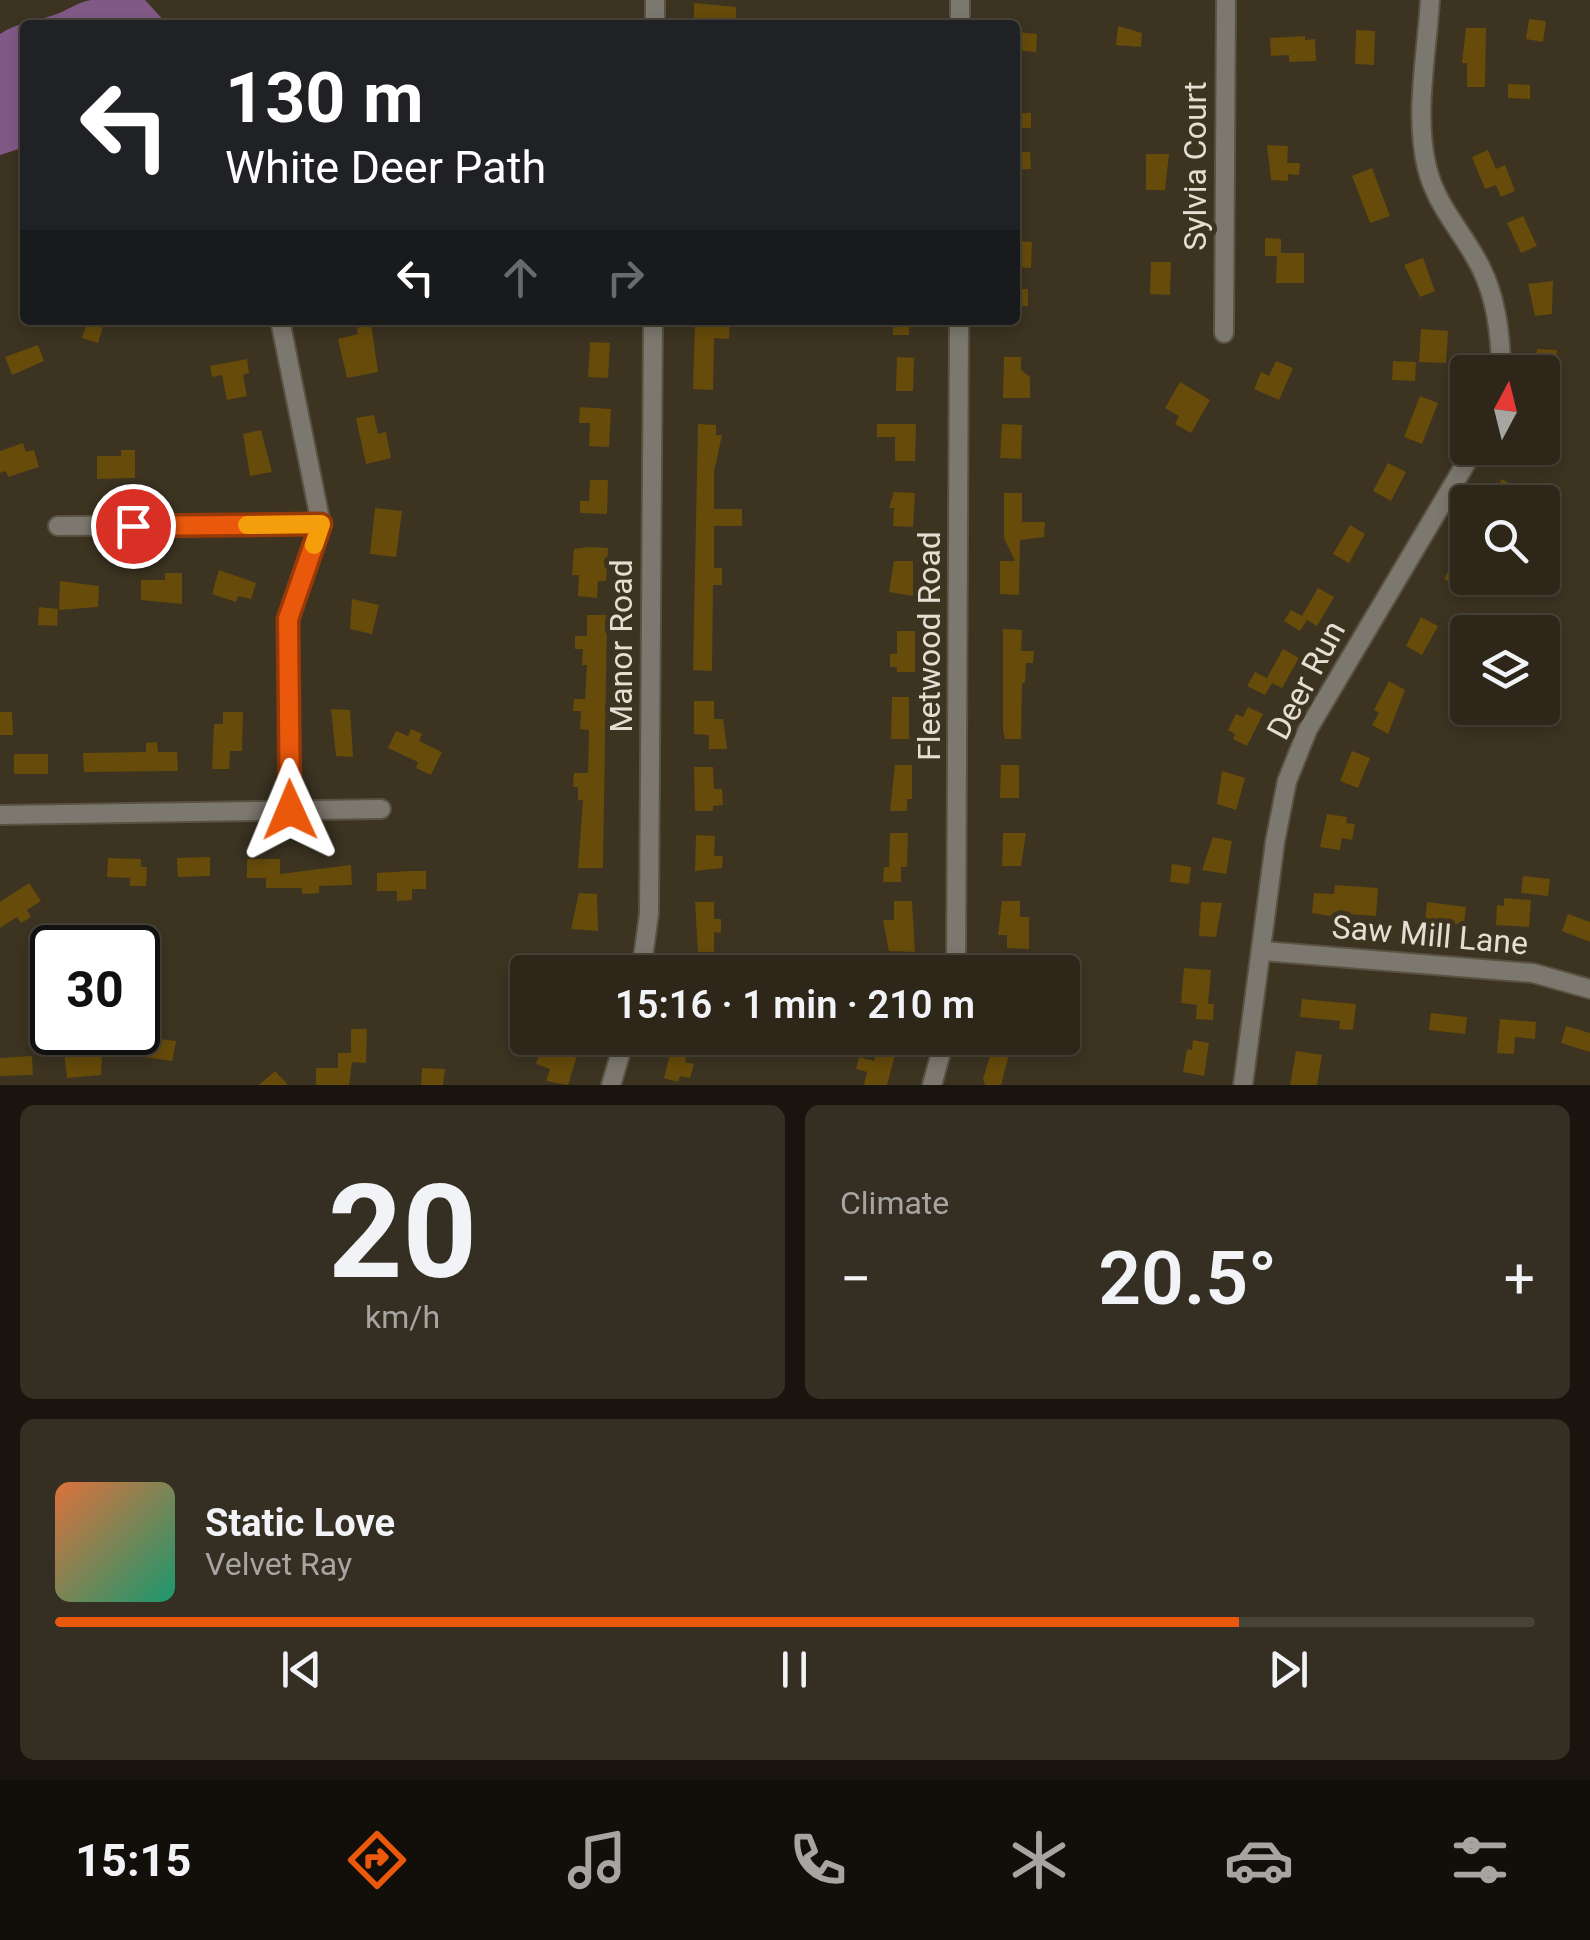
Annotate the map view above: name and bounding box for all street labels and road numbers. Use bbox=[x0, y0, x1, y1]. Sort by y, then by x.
street label: Sylvia Court bbox=[1176, 81, 1214, 251]
street label: Fleetwood Road bbox=[910, 531, 948, 761]
street label: Manor Road bbox=[602, 559, 640, 733]
street label: Deer Run bbox=[1259, 614, 1353, 746]
street label: Saw Mill Lane bbox=[1330, 907, 1530, 963]

